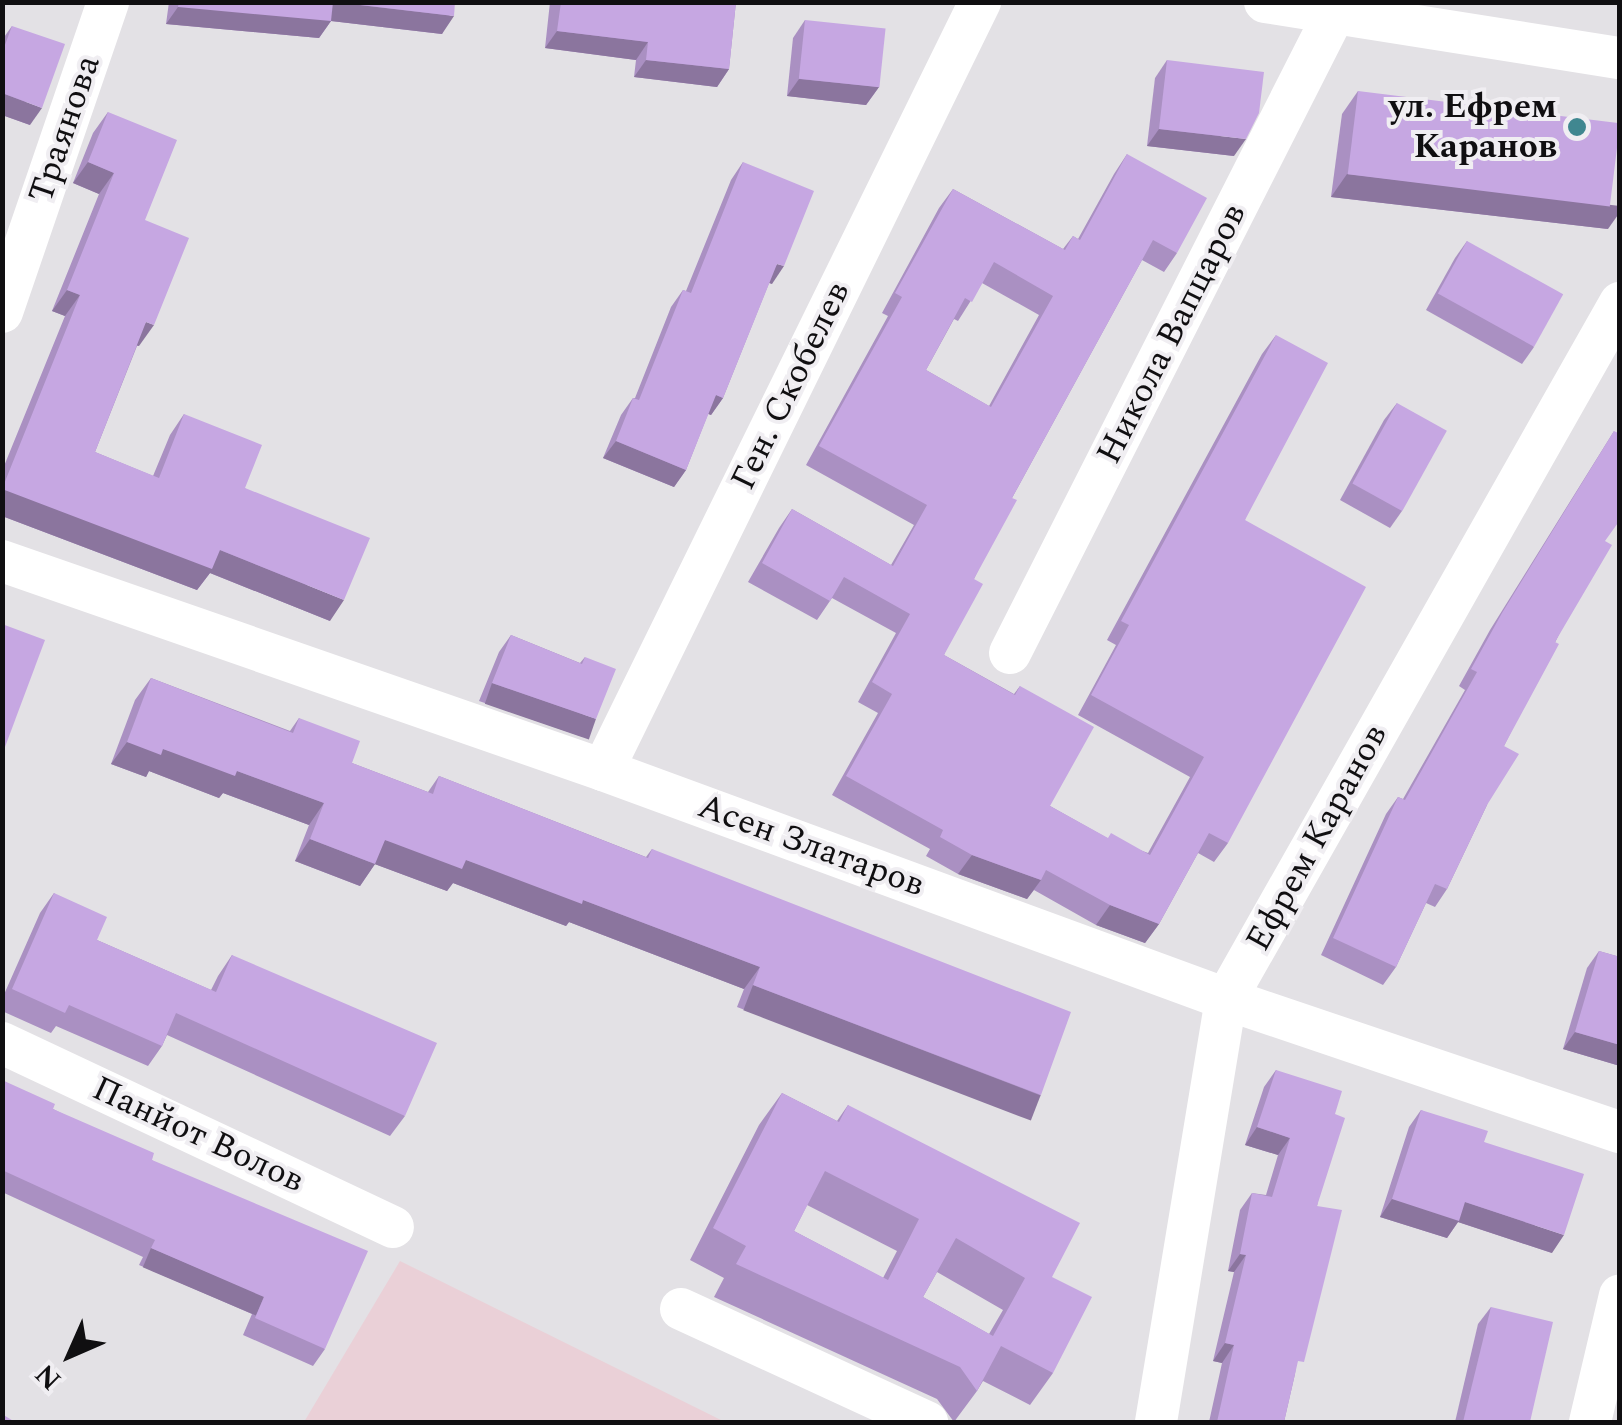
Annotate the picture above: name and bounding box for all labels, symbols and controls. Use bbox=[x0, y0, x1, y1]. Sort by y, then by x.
street label: Траянова bbox=[20, 50, 110, 208]
place label: ул. Ефрем Каранов bbox=[1389, 86, 1557, 168]
marker: ул. Ефрем Каранов bbox=[1566, 116, 1588, 138]
street label: Никола Вапцаров bbox=[1088, 197, 1256, 471]
street label: Ген. Скобелев bbox=[722, 275, 860, 497]
street label: Ефрем Каранов bbox=[1237, 717, 1397, 959]
street label: Асен Златаров bbox=[692, 786, 930, 906]
street label: Панйот Волов bbox=[86, 1068, 310, 1202]
north arrow bbox=[20, 1305, 120, 1405]
text: N bbox=[25, 1353, 72, 1400]

